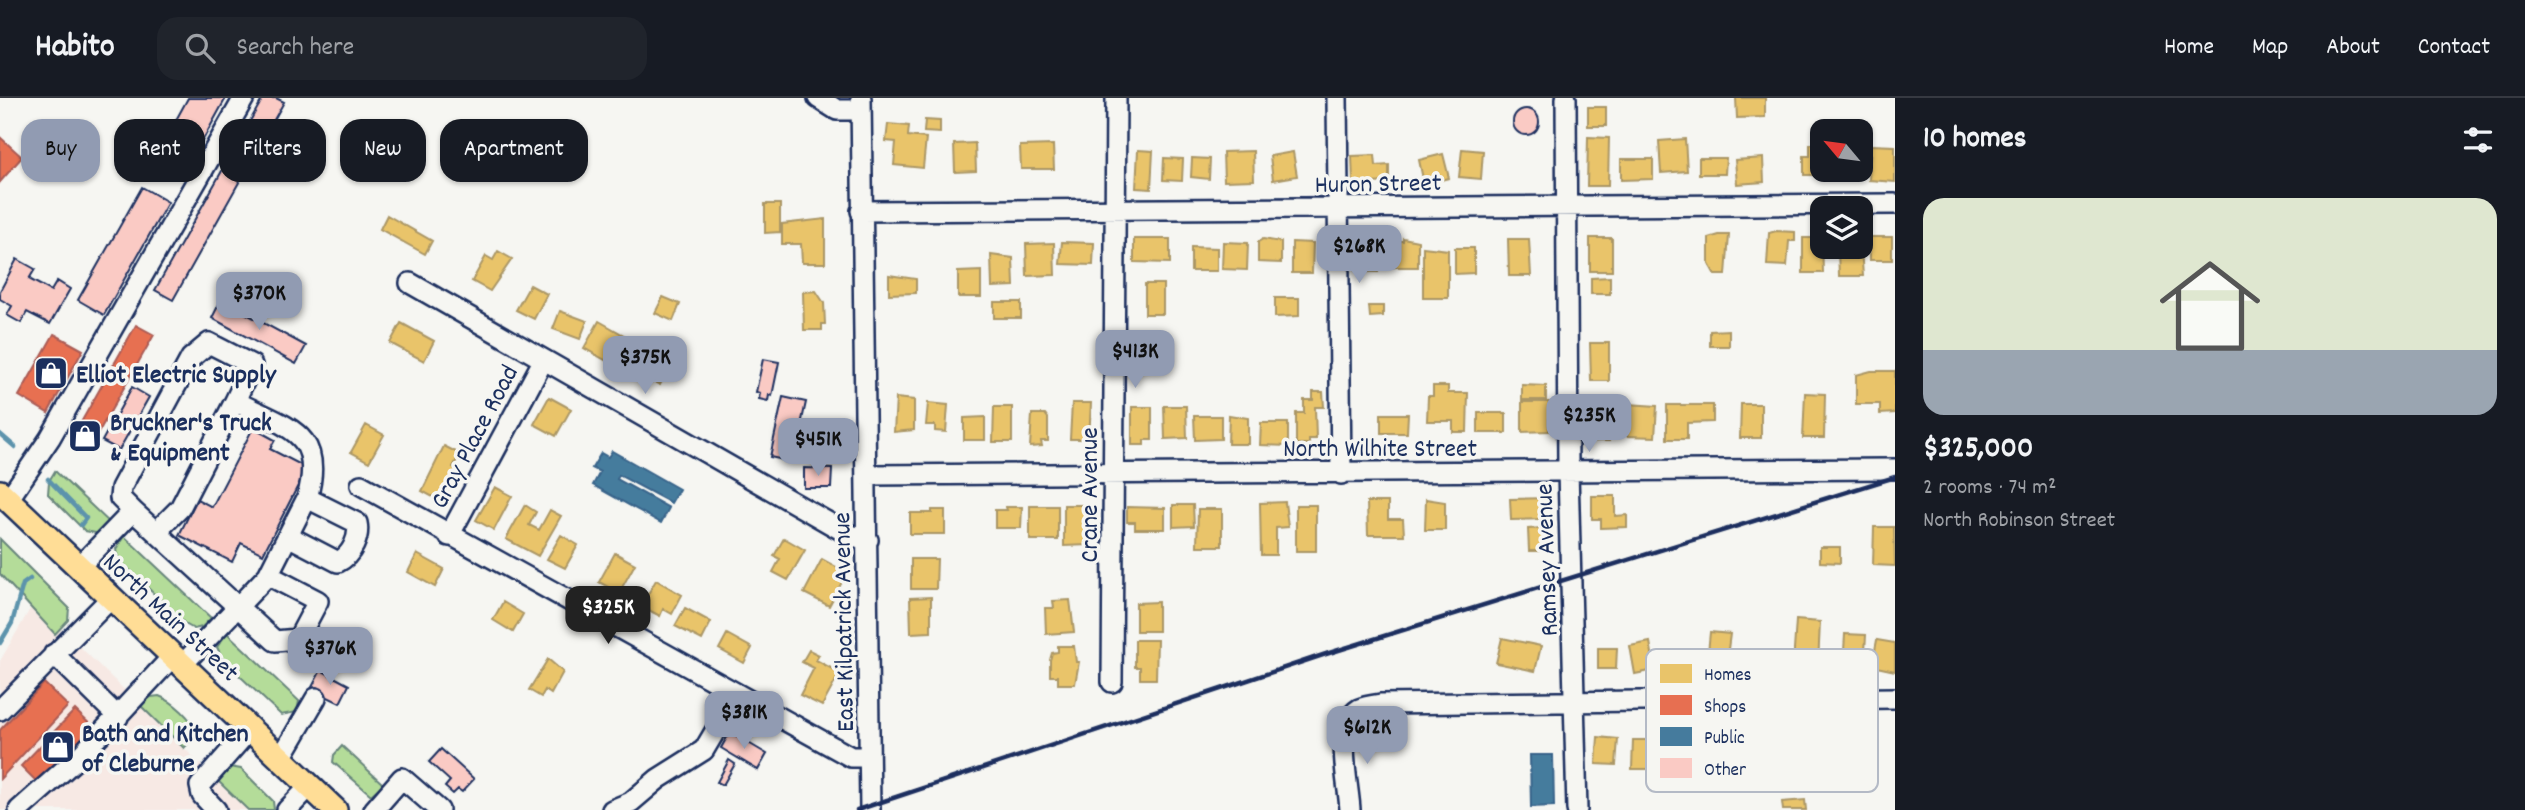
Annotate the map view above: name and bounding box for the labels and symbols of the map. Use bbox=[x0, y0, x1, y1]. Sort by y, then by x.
north arrow bbox=[1810, 119, 1872, 182]
street label: Huron Street bbox=[1314, 166, 1442, 205]
pin: $268K bbox=[1310, 226, 1408, 285]
pin: $370K bbox=[210, 272, 308, 332]
pin: $413K bbox=[1086, 330, 1184, 390]
pin: $375K bbox=[596, 336, 694, 396]
shop icon: Elliot Electric Supply bbox=[32, 354, 70, 392]
place label: Elliot Electric Supply bbox=[76, 358, 277, 395]
street label: Gray Place Road bbox=[423, 359, 530, 516]
pin: $235K bbox=[1540, 394, 1638, 454]
place label: Bruckner's Truck & Equipment bbox=[110, 406, 272, 473]
shop icon: Bruckner's Truck & Equipment bbox=[66, 417, 104, 455]
pin: $451K bbox=[769, 418, 867, 478]
street label: Crane Avenue bbox=[1073, 427, 1110, 563]
street label: North Wilhite Street bbox=[1283, 432, 1478, 469]
street label: Ramsey Avenue bbox=[1527, 483, 1570, 637]
street label: East Kilpatrick Avenue bbox=[825, 512, 866, 732]
street label: North Main Street bbox=[93, 545, 246, 692]
pin: $325K bbox=[559, 587, 657, 646]
pin: $376K bbox=[281, 628, 379, 687]
legend bbox=[1646, 649, 1878, 792]
text: Homes bbox=[1704, 663, 1752, 690]
pin: $381K bbox=[695, 692, 793, 751]
text: Shops bbox=[1704, 695, 1746, 722]
pin: $612K bbox=[1318, 706, 1416, 766]
place label: Bath and Kitchen of Cleburne bbox=[82, 717, 249, 784]
text: Public bbox=[1704, 726, 1745, 753]
shop icon: Bath and Kitchen of Cleburne bbox=[39, 728, 77, 766]
text: Other bbox=[1704, 758, 1746, 785]

